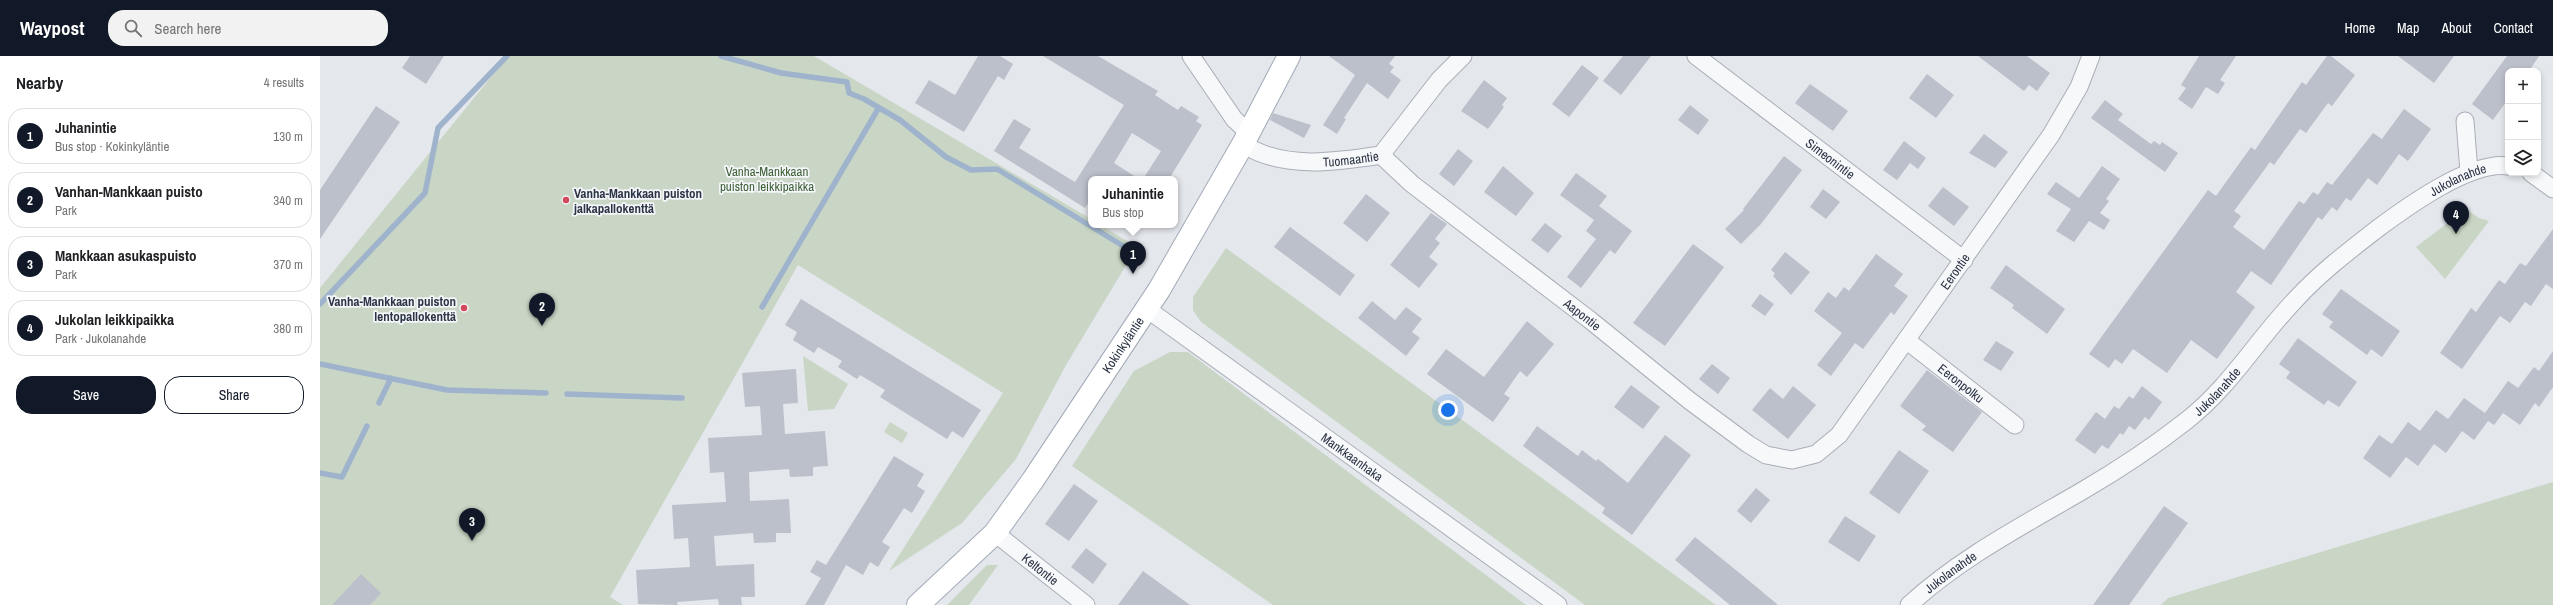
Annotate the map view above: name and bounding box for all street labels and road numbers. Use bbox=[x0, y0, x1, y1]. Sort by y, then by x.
street label: Simeonintie bbox=[1802, 135, 1858, 183]
street label: Tuomaantie bbox=[1322, 147, 1380, 171]
street label: Jukolanahde bbox=[2426, 160, 2488, 200]
street label: Eerontie bbox=[1937, 250, 1974, 293]
street label: Aapontie bbox=[1559, 294, 1604, 335]
street label: Kokinkyläntie bbox=[1098, 313, 1148, 376]
street label: Eeronpolku bbox=[1934, 360, 1987, 407]
street label: Jukolanahde bbox=[2190, 364, 2244, 420]
street label: Mankkaanhaka bbox=[1318, 429, 1386, 485]
street label: Jukolanahde bbox=[1921, 548, 1980, 597]
street label: Keltontie bbox=[1018, 550, 1062, 589]

